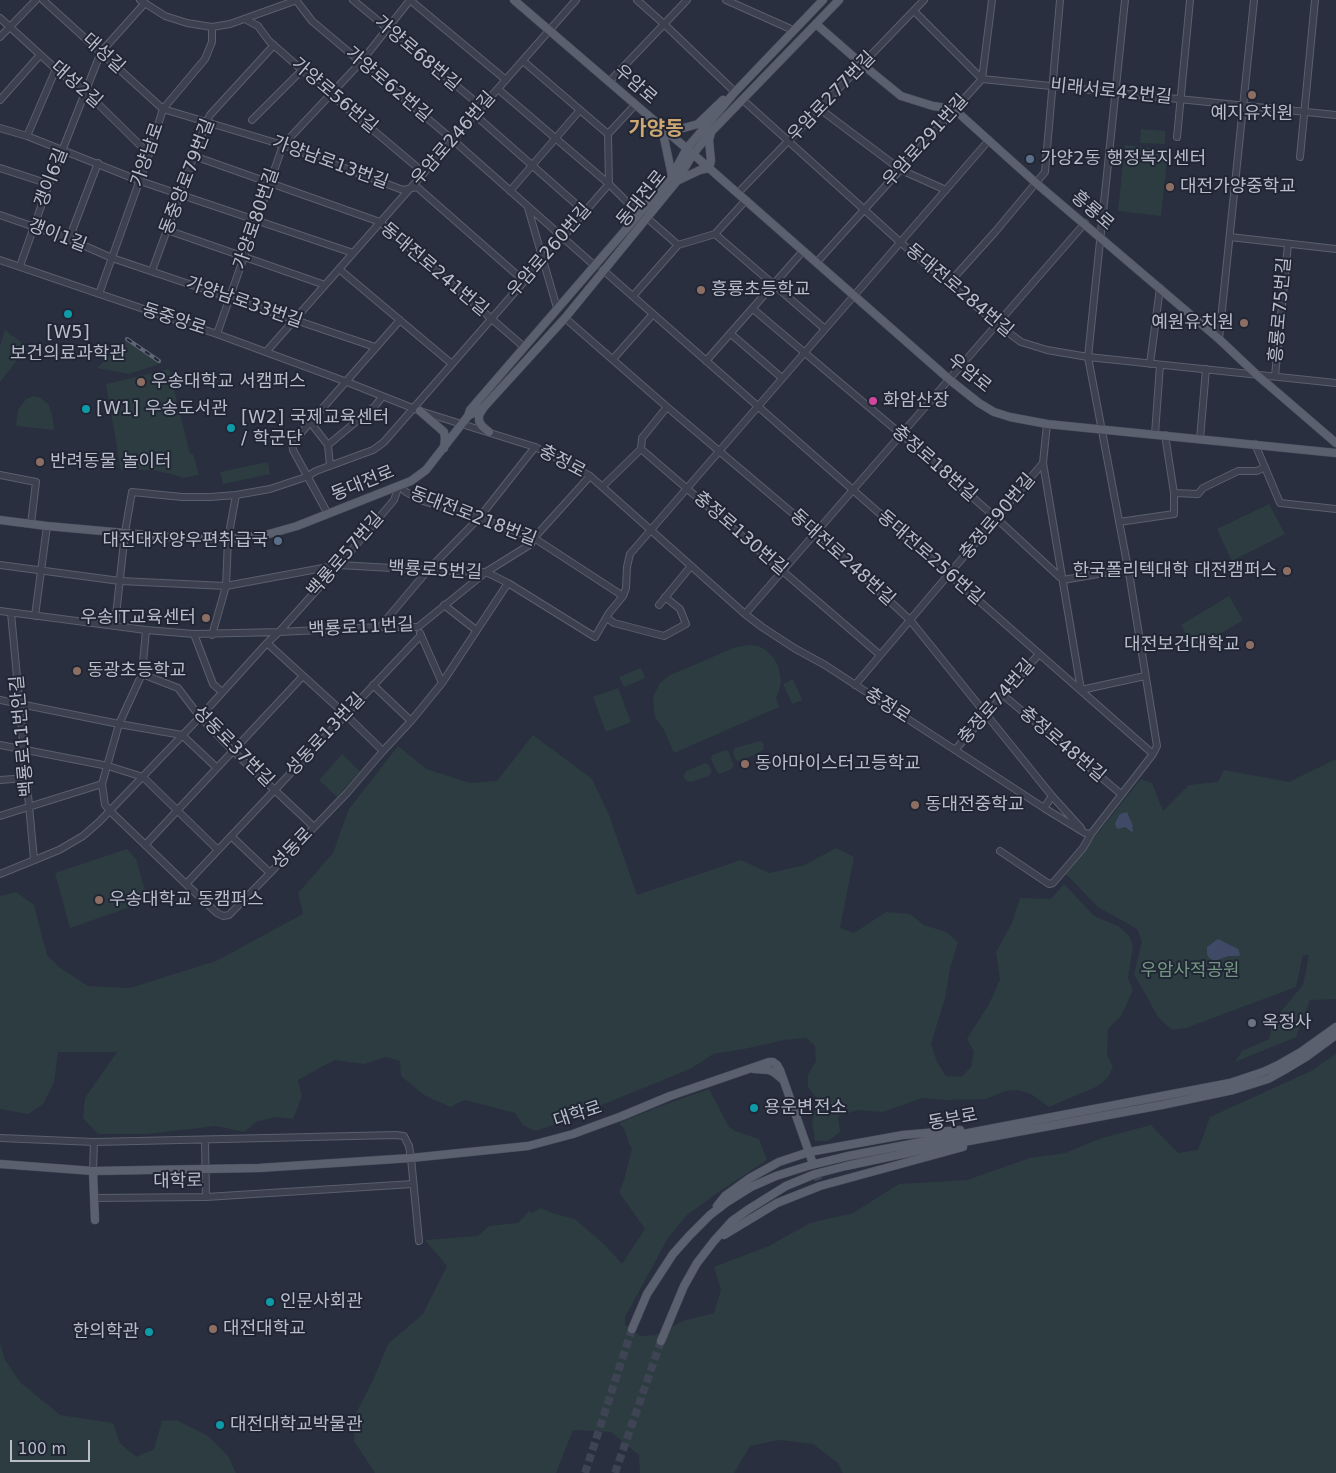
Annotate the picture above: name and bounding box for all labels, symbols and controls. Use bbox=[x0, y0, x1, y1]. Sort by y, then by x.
street label: 가양로68번길 bbox=[370, 12, 464, 96]
street label: 대성길 bbox=[77, 29, 129, 79]
street label: 가양로62번길 bbox=[341, 43, 435, 127]
street label: 우암로277번길 bbox=[784, 47, 880, 147]
street label: 가양로56번길 bbox=[287, 54, 381, 138]
street label: 대성2길 bbox=[46, 57, 106, 113]
street label: 우암로 bbox=[609, 61, 661, 109]
street label: 비래서로42번길 bbox=[1049, 75, 1173, 109]
street label: 우암로246번길 bbox=[407, 88, 501, 190]
marker: 예지유치원 bbox=[1246, 89, 1258, 101]
street label: 우암로291번길 bbox=[879, 90, 973, 192]
place label: 예지유치원 bbox=[1211, 103, 1293, 125]
street label: 동중앙로79번길 bbox=[156, 116, 220, 238]
district label: 가양동 bbox=[628, 118, 684, 142]
street label: 가양남로 bbox=[127, 120, 169, 190]
street label: 가양남로13번길 bbox=[269, 132, 391, 194]
street label: 갱이6길 bbox=[31, 146, 73, 210]
place label: 가양2동 행정복지센터 bbox=[1040, 148, 1206, 170]
marker: 가양2동 행정복지센터 bbox=[1024, 153, 1036, 165]
street label: 가양로80번길 bbox=[230, 166, 284, 272]
street label: 동대전로 bbox=[613, 166, 671, 232]
place label: 대전가양중학교 bbox=[1180, 176, 1296, 198]
marker: 대전가양중학교 bbox=[1164, 181, 1176, 193]
street label: 흥룡로 bbox=[1066, 187, 1118, 235]
street label: 우암로260번길 bbox=[503, 200, 597, 302]
street label: 갱이1길 bbox=[25, 215, 89, 257]
street label: 동대전로241번길 bbox=[376, 219, 492, 321]
street label: 동대전로284번길 bbox=[901, 240, 1017, 342]
street label: 흥룡로75번길 bbox=[1266, 256, 1296, 364]
street label: 가양남로33번길 bbox=[183, 273, 305, 333]
place label: 흥룡초등학교 bbox=[711, 279, 810, 301]
marker: 흥룡초등학교 bbox=[695, 284, 707, 296]
street label: 동중앙로 bbox=[139, 299, 209, 341]
marker: [W5] 보건의료과학관 bbox=[62, 308, 74, 320]
place label: 예원유치원 bbox=[1151, 312, 1234, 334]
marker: 예원유치원 bbox=[1238, 317, 1250, 329]
place label: [W5] 보건의료과학관 bbox=[10, 322, 126, 364]
street label: 우암로 bbox=[943, 350, 995, 398]
place label: 우송대학교 서캠퍼스 bbox=[151, 371, 306, 393]
marker: 우송대학교 서캠퍼스 bbox=[135, 376, 147, 388]
place label: 화암산장 bbox=[883, 390, 949, 412]
marker: 화암산장 bbox=[867, 395, 879, 407]
place label: [W1] 우송도서관 bbox=[96, 398, 228, 420]
marker: [W1] 우송도서관 bbox=[80, 403, 92, 415]
place label: [W2] 국제교육센터 / 학군단 bbox=[241, 407, 389, 449]
street label: 충정로18번길 bbox=[887, 421, 981, 507]
marker: [W2] 국제교육센터 / 학군단 bbox=[225, 422, 237, 434]
street label: 충정로 bbox=[535, 441, 589, 483]
place label: 반려동물 놀이터 bbox=[50, 451, 172, 473]
marker: 반려동물 놀이터 bbox=[34, 456, 46, 468]
street label: 동대전로 bbox=[328, 462, 398, 506]
street label: 충정로90번길 bbox=[956, 470, 1040, 564]
street label: 동대전로218번길 bbox=[407, 483, 539, 551]
street label: 충정로130번길 bbox=[689, 487, 791, 581]
street label: 동대전로248번길 bbox=[785, 505, 899, 611]
street label: 동대전로256번길 bbox=[872, 506, 988, 610]
street label: 백룡로57번길 bbox=[303, 508, 389, 602]
place label: 대전대자양우편취급국 bbox=[102, 530, 268, 552]
marker: 대전대자양우편취급국 bbox=[272, 535, 284, 547]
street label: 백룡로5번길 bbox=[387, 558, 483, 584]
place label: 한국폴리텍대학 대전캠퍼스 bbox=[1073, 560, 1277, 582]
marker: 한국폴리텍대학 대전캠퍼스 bbox=[1281, 565, 1293, 577]
place label: 우송IT교육센터 bbox=[80, 607, 196, 629]
marker: 우송IT교육센터 bbox=[200, 612, 212, 624]
street label: 백룡로11번길 bbox=[308, 614, 414, 642]
place label: 대전보건대학교 bbox=[1124, 634, 1240, 656]
marker: 대전보건대학교 bbox=[1244, 639, 1256, 651]
street label: 충정로74번길 bbox=[954, 655, 1040, 749]
place label: 동광초등학교 bbox=[87, 660, 186, 682]
marker: 동광초등학교 bbox=[71, 665, 83, 677]
street label: 백룡로11번안길 bbox=[7, 674, 39, 798]
street label: 충정로 bbox=[860, 683, 914, 729]
street label: 성동로13번길 bbox=[282, 689, 370, 781]
street label: 성동로37번길 bbox=[188, 702, 278, 792]
street label: 충정로48번길 bbox=[1015, 703, 1109, 787]
place label: 동아마이스터고등학교 bbox=[755, 753, 921, 775]
marker: 동아마이스터고등학교 bbox=[739, 758, 751, 770]
place label: 동대전중학교 bbox=[925, 794, 1024, 816]
marker: 동대전중학교 bbox=[909, 799, 921, 811]
street label: 성동로 bbox=[268, 824, 318, 874]
place label: 우송대학교 동캠퍼스 bbox=[109, 889, 264, 911]
marker: 우송대학교 동캠퍼스 bbox=[93, 894, 105, 906]
park label: 우암사적공원 bbox=[1140, 960, 1240, 982]
place label: 옥정사 bbox=[1262, 1012, 1312, 1034]
marker: 옥정사 bbox=[1246, 1017, 1258, 1029]
street label: 대학로 bbox=[551, 1097, 605, 1133]
place label: 용운변전소 bbox=[764, 1097, 847, 1119]
marker: 용운변전소 bbox=[748, 1102, 760, 1114]
street label: 동부로 bbox=[927, 1105, 979, 1135]
street label: 대학로 bbox=[153, 1171, 203, 1193]
place label: 인문사회관 bbox=[280, 1291, 363, 1313]
marker: 인문사회관 bbox=[264, 1296, 276, 1308]
place label: 대전대학교 bbox=[223, 1318, 306, 1340]
place label: 한의학관 bbox=[73, 1321, 139, 1343]
marker: 대전대학교 bbox=[207, 1323, 219, 1335]
marker: 한의학관 bbox=[143, 1326, 155, 1338]
place label: 대전대학교박물관 bbox=[230, 1414, 362, 1436]
marker: 대전대학교박물관 bbox=[214, 1419, 226, 1431]
scale bar bbox=[12, 1430, 92, 1462]
text: 100 m bbox=[18, 1440, 66, 1458]

